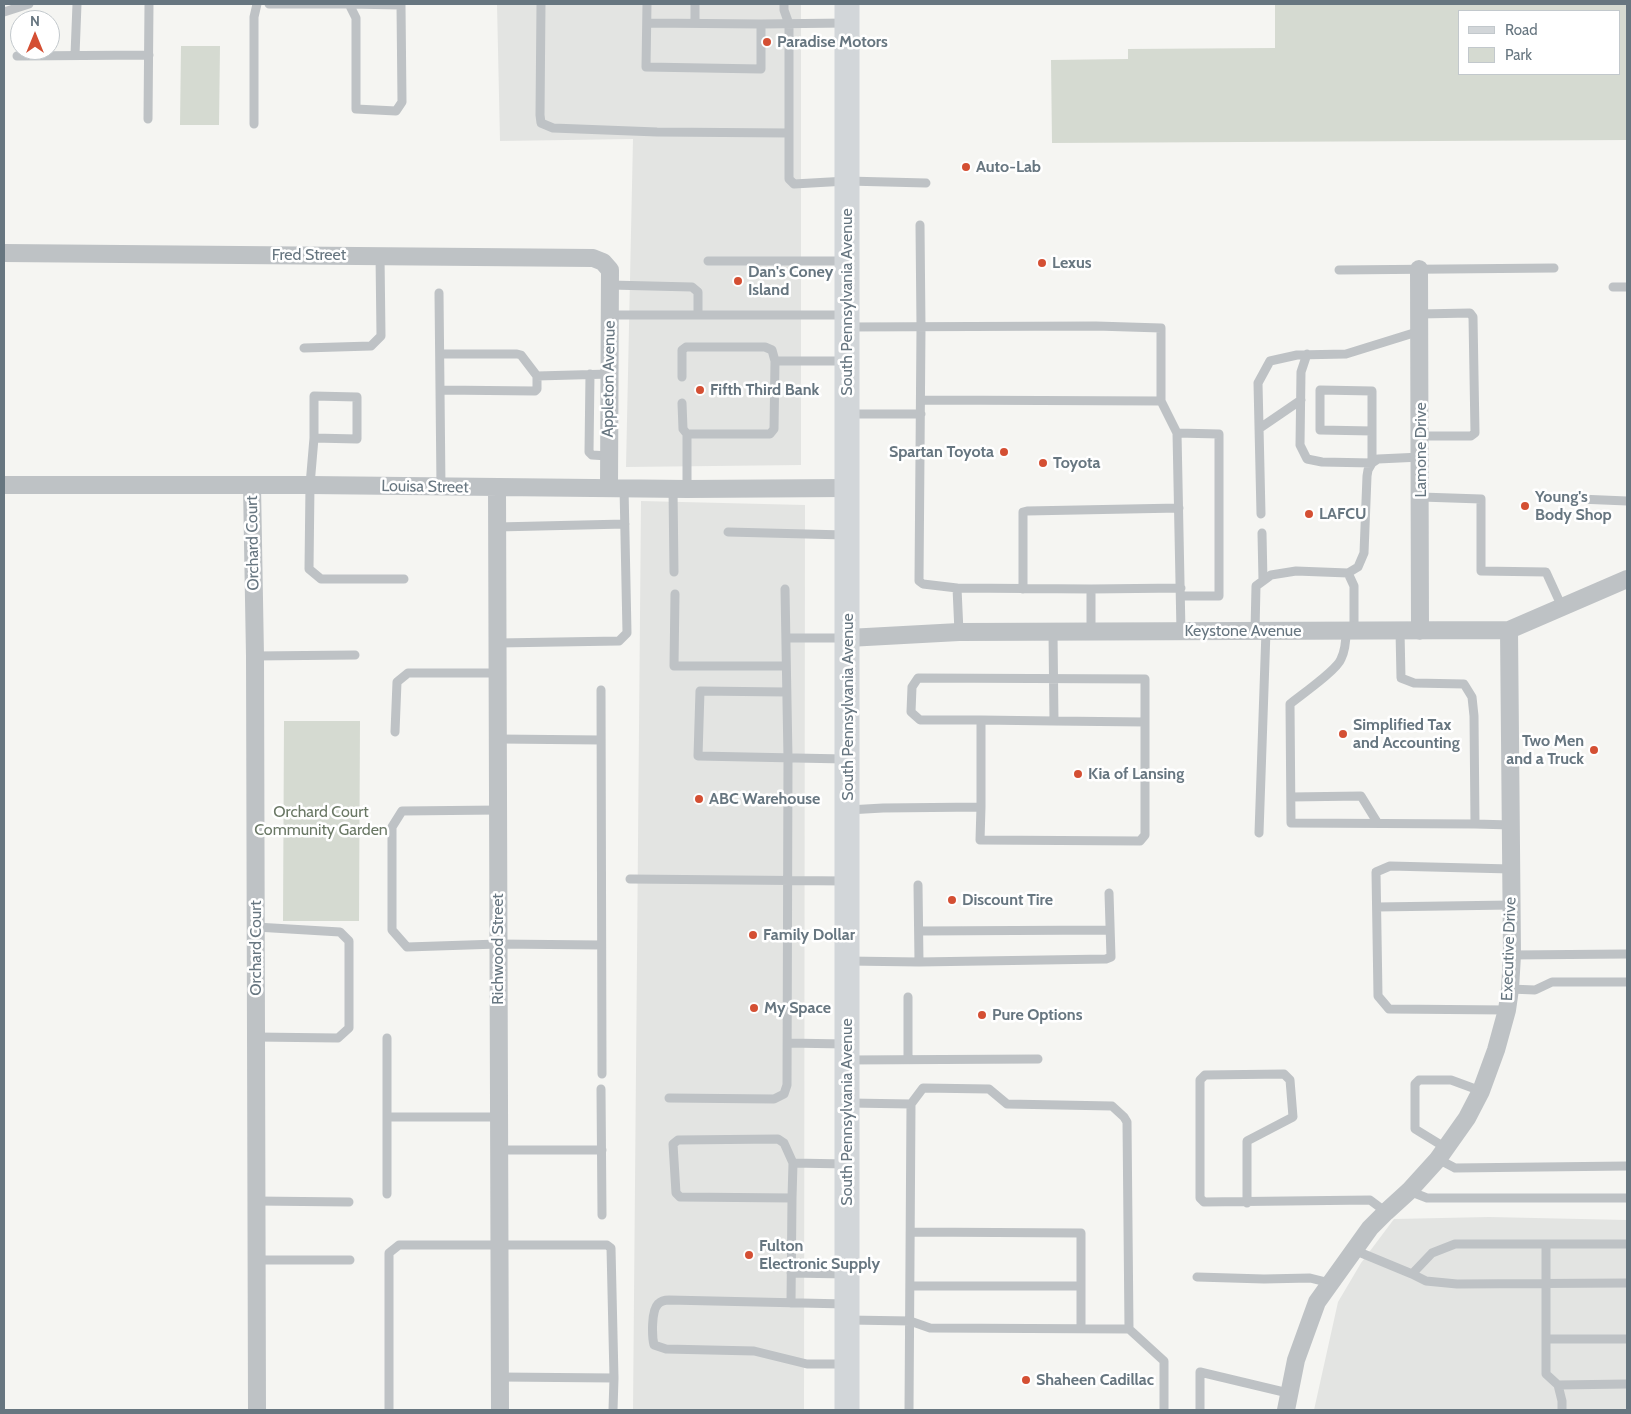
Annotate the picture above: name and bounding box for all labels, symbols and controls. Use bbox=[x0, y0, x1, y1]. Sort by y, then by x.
north arrow bbox=[10, 10, 60, 60]
legend bbox=[1458, 10, 1621, 75]
text: N bbox=[30, 12, 40, 30]
text: Road bbox=[1505, 21, 1538, 39]
place label: Paradise Motors bbox=[777, 32, 888, 52]
marker: Paradise Motors bbox=[761, 36, 773, 48]
text: Park bbox=[1505, 46, 1532, 64]
place label: Auto-Lab bbox=[976, 157, 1041, 177]
marker: Auto-Lab bbox=[960, 161, 972, 173]
street label: South Pennsylvania Avenue bbox=[837, 208, 857, 396]
street label: Fred Street bbox=[272, 245, 346, 265]
place label: Lexus bbox=[1052, 253, 1092, 273]
marker: Lexus bbox=[1036, 257, 1048, 269]
place label: Dan's Coney Island bbox=[748, 262, 833, 300]
marker: Dan's Coney Island bbox=[732, 275, 744, 287]
street label: Appleton Avenue bbox=[598, 320, 620, 438]
place label: Fifth Third Bank bbox=[710, 380, 819, 400]
marker: Fifth Third Bank bbox=[694, 384, 706, 396]
street label: Lamone Drive bbox=[1411, 402, 1431, 498]
place label: Spartan Toyota bbox=[889, 442, 994, 462]
marker: Spartan Toyota bbox=[998, 446, 1010, 458]
place label: Toyota bbox=[1053, 453, 1101, 473]
marker: Toyota bbox=[1037, 457, 1049, 469]
street label: Louisa Street bbox=[381, 477, 469, 497]
place label: Young's Body Shop bbox=[1535, 487, 1612, 525]
street label: Orchard Court bbox=[243, 495, 263, 591]
marker: Young's Body Shop bbox=[1519, 500, 1531, 512]
place label: LAFCU bbox=[1319, 504, 1367, 524]
marker: LAFCU bbox=[1303, 508, 1315, 520]
street label: South Pennsylvania Avenue bbox=[838, 613, 858, 801]
street label: Keystone Avenue bbox=[1185, 621, 1301, 641]
place label: Simplified Tax and Accounting bbox=[1353, 715, 1460, 753]
marker: Simplified Tax and Accounting bbox=[1337, 728, 1349, 740]
place label: Two Men and a Truck bbox=[1506, 731, 1584, 769]
marker: Two Men and a Truck bbox=[1588, 744, 1600, 756]
place label: Kia of Lansing bbox=[1088, 764, 1184, 784]
marker: Kia of Lansing bbox=[1072, 768, 1084, 780]
place label: ABC Warehouse bbox=[709, 789, 820, 809]
marker: ABC Warehouse bbox=[693, 793, 705, 805]
park label: Orchard Court Community Garden bbox=[254, 802, 388, 840]
place label: Discount Tire bbox=[962, 890, 1053, 910]
street label: Richwood Street bbox=[488, 893, 508, 1005]
marker: Discount Tire bbox=[946, 894, 958, 906]
street label: Executive Drive bbox=[1498, 897, 1520, 1001]
street label: Orchard Court bbox=[246, 900, 266, 996]
place label: Family Dollar bbox=[763, 925, 855, 945]
marker: Family Dollar bbox=[747, 929, 759, 941]
place label: My Space bbox=[764, 998, 831, 1018]
marker: My Space bbox=[748, 1002, 760, 1014]
place label: Pure Options bbox=[992, 1005, 1082, 1025]
marker: Pure Options bbox=[976, 1009, 988, 1021]
street label: South Pennsylvania Avenue bbox=[837, 1018, 857, 1206]
place label: Fulton Electronic Supply bbox=[759, 1236, 880, 1274]
marker: Fulton Electronic Supply bbox=[743, 1249, 755, 1261]
place label: Shaheen Cadillac bbox=[1036, 1370, 1154, 1390]
marker: Shaheen Cadillac bbox=[1020, 1374, 1032, 1386]

